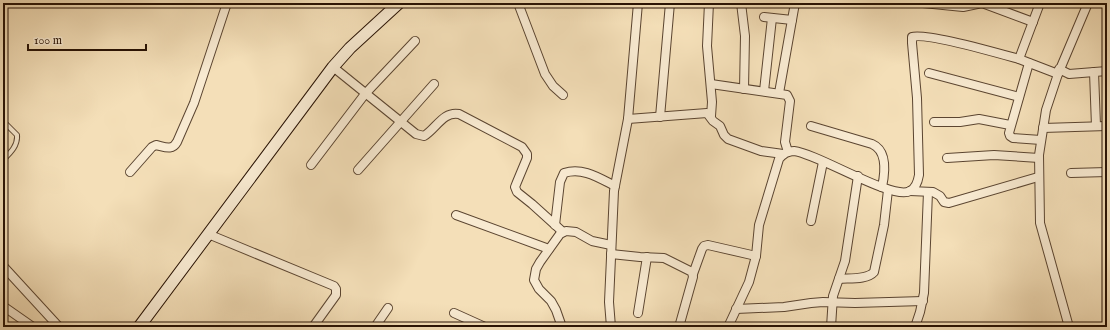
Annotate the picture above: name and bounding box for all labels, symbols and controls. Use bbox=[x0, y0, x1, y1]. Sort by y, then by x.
scale bar bbox=[28, 26, 146, 52]
text: 100 m bbox=[34, 33, 62, 48]

